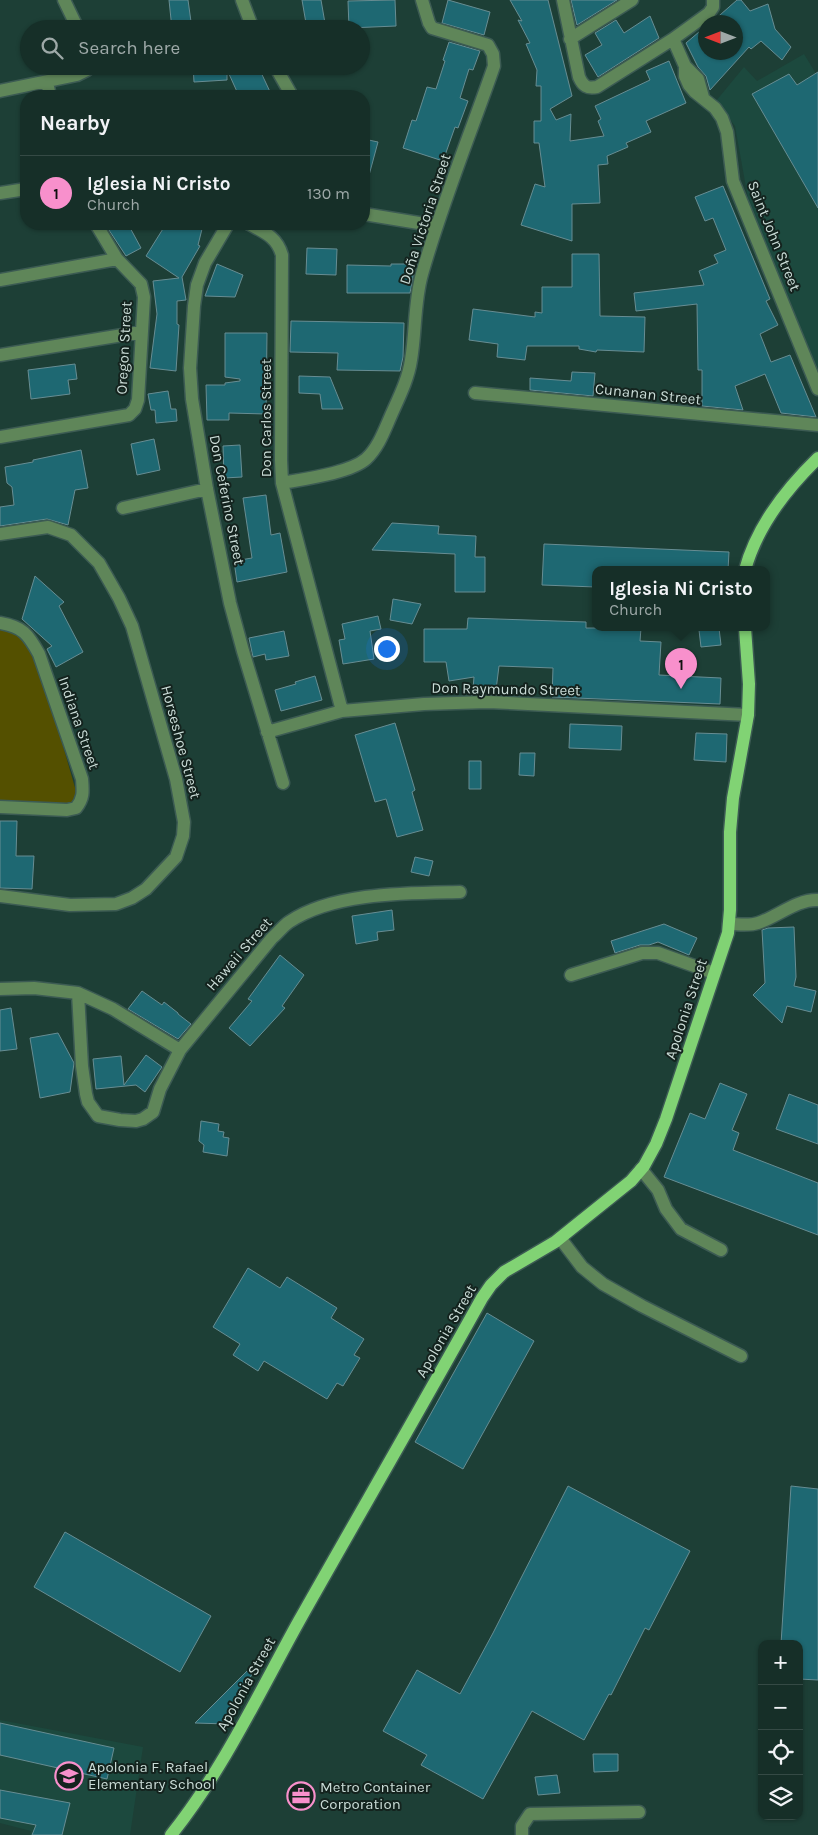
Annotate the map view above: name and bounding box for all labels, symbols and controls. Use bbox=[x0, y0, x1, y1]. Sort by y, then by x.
north arrow bbox=[698, 15, 743, 60]
search box bbox=[20, 20, 370, 75]
icon: search bbox=[38, 34, 66, 62]
text: Search here bbox=[78, 37, 180, 59]
text: Nearby bbox=[40, 111, 110, 135]
street label: Doña Victoria Street bbox=[395, 151, 455, 287]
text: Iglesia Ni Cristo bbox=[87, 173, 231, 195]
street label: Saint John Street bbox=[744, 178, 804, 294]
text: 1 bbox=[53, 184, 59, 203]
text: 130 m bbox=[307, 184, 350, 203]
text: Church bbox=[87, 195, 140, 214]
street label: Oregon Street bbox=[113, 301, 135, 395]
street label: Don Carlos Street bbox=[257, 358, 275, 477]
street label: Cunanan Street bbox=[594, 379, 702, 409]
street label: Don Ceferino Street bbox=[206, 433, 249, 567]
popup bbox=[592, 566, 770, 631]
text: Iglesia Ni Cristo bbox=[609, 578, 753, 600]
text: Church bbox=[609, 600, 662, 619]
your location bbox=[374, 636, 400, 662]
pin: 1 bbox=[665, 648, 697, 689]
street label: Indiana Street bbox=[55, 674, 103, 772]
street label: Don Raymundo Street bbox=[431, 679, 581, 699]
street label: Horseshoe Street bbox=[157, 683, 205, 801]
street label: Hawaii Street bbox=[202, 913, 276, 994]
street label: Apolonia Street bbox=[661, 956, 711, 1061]
street label: Apolonia Street bbox=[412, 1281, 480, 1381]
street label: Apolonia Street bbox=[213, 1634, 279, 1734]
map controls bbox=[758, 1640, 803, 1820]
button: + bbox=[758, 1640, 803, 1685]
button: − bbox=[758, 1685, 803, 1730]
button: locate bbox=[758, 1730, 803, 1775]
place label: Apolonia F. Rafael Elementary School bbox=[88, 1758, 215, 1793]
school or university icon: Apolonia F. Rafael Elementary School bbox=[54, 1761, 84, 1791]
button: layers bbox=[758, 1775, 803, 1820]
place label: Metro Container Corporation bbox=[320, 1778, 431, 1813]
office icon: Metro Container Corporation bbox=[286, 1781, 316, 1811]

